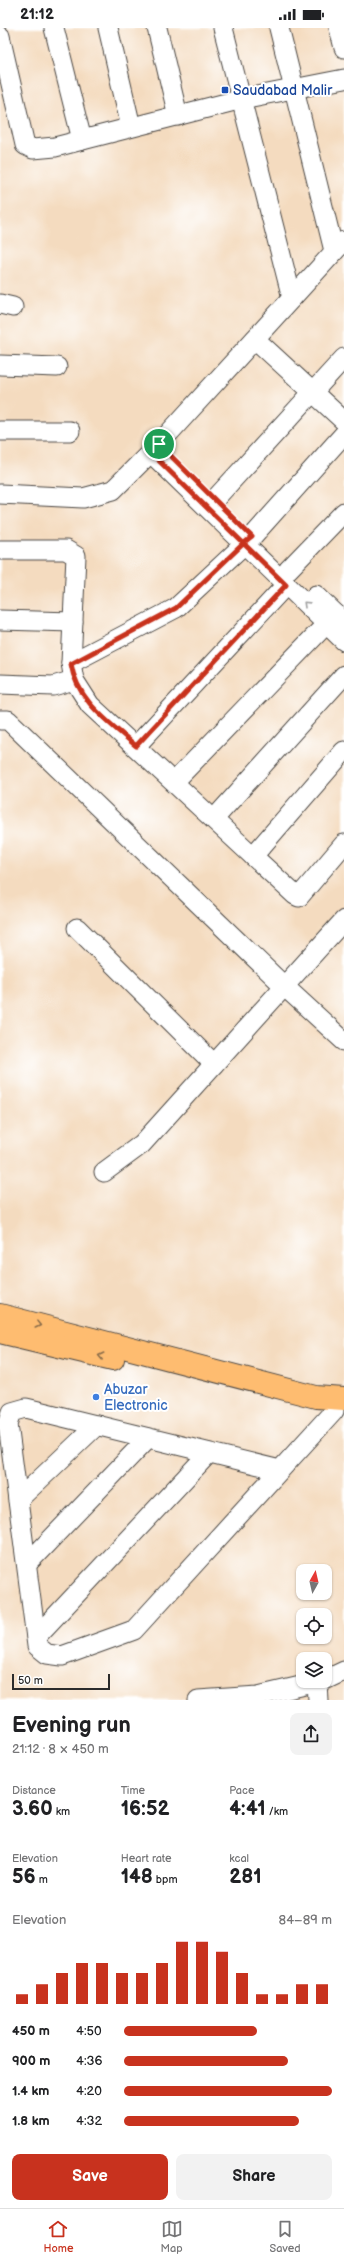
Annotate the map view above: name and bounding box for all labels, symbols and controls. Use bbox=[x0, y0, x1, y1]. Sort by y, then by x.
text: 21:12 bbox=[20, 5, 54, 24]
place label: Saudabad Malir bbox=[233, 82, 333, 99]
marker: Saudabad Malir bbox=[220, 85, 230, 95]
pin bbox=[142, 427, 176, 461]
icon: arrive bbox=[148, 433, 170, 455]
one-way arrow bbox=[303, 601, 311, 609]
one-way arrow bbox=[35, 1320, 41, 1328]
one-way arrow bbox=[98, 1353, 105, 1361]
place label: Abuzar Electronic bbox=[104, 1381, 168, 1414]
marker: Abuzar Electronic bbox=[91, 1392, 101, 1402]
north arrow bbox=[296, 1564, 332, 1600]
map controls bbox=[296, 1564, 332, 1688]
button: locate bbox=[296, 1608, 332, 1644]
button: layers bbox=[296, 1652, 332, 1688]
scale bar bbox=[12, 1672, 110, 1691]
text: 50 m bbox=[18, 1674, 43, 1687]
text: Evening run bbox=[12, 1712, 131, 1739]
button: share bbox=[290, 1713, 332, 1755]
text: 21:12 · 8 × 450 m bbox=[12, 1741, 109, 1757]
text: Distance bbox=[12, 1784, 56, 1797]
text: Time bbox=[121, 1784, 145, 1797]
text: Pace bbox=[229, 1784, 254, 1797]
text: 3.60 bbox=[12, 1797, 53, 1821]
text: 16:52 bbox=[121, 1797, 170, 1821]
text: 4:41 bbox=[229, 1797, 266, 1821]
text: km bbox=[53, 1805, 70, 1818]
text: /km bbox=[266, 1805, 288, 1818]
text: Elevation bbox=[12, 1852, 58, 1865]
text: Heart rate bbox=[121, 1852, 171, 1865]
text: kcal bbox=[229, 1852, 249, 1865]
text: 56 bbox=[12, 1865, 36, 1889]
text: 148 bbox=[121, 1865, 153, 1889]
text: 281 bbox=[229, 1865, 262, 1889]
text: m bbox=[36, 1873, 48, 1886]
text: bpm bbox=[153, 1873, 178, 1886]
text: Elevation bbox=[12, 1912, 66, 1928]
text: 84–89 m bbox=[279, 1912, 332, 1928]
text: 450 m bbox=[12, 2023, 50, 2039]
text: 4:50 bbox=[76, 2023, 102, 2039]
text: 900 m bbox=[12, 2053, 50, 2069]
text: 4:36 bbox=[76, 2053, 103, 2069]
text: 1.4 km bbox=[12, 2083, 49, 2099]
text: 4:20 bbox=[76, 2083, 102, 2099]
text: 1.8 km bbox=[12, 2113, 50, 2129]
text: 4:32 bbox=[76, 2113, 102, 2129]
button: Save bbox=[12, 2154, 168, 2200]
button: Share bbox=[176, 2154, 332, 2200]
tab: Home bbox=[44, 2218, 73, 2255]
tab: Map bbox=[160, 2218, 183, 2255]
tab: Saved bbox=[270, 2218, 300, 2255]

